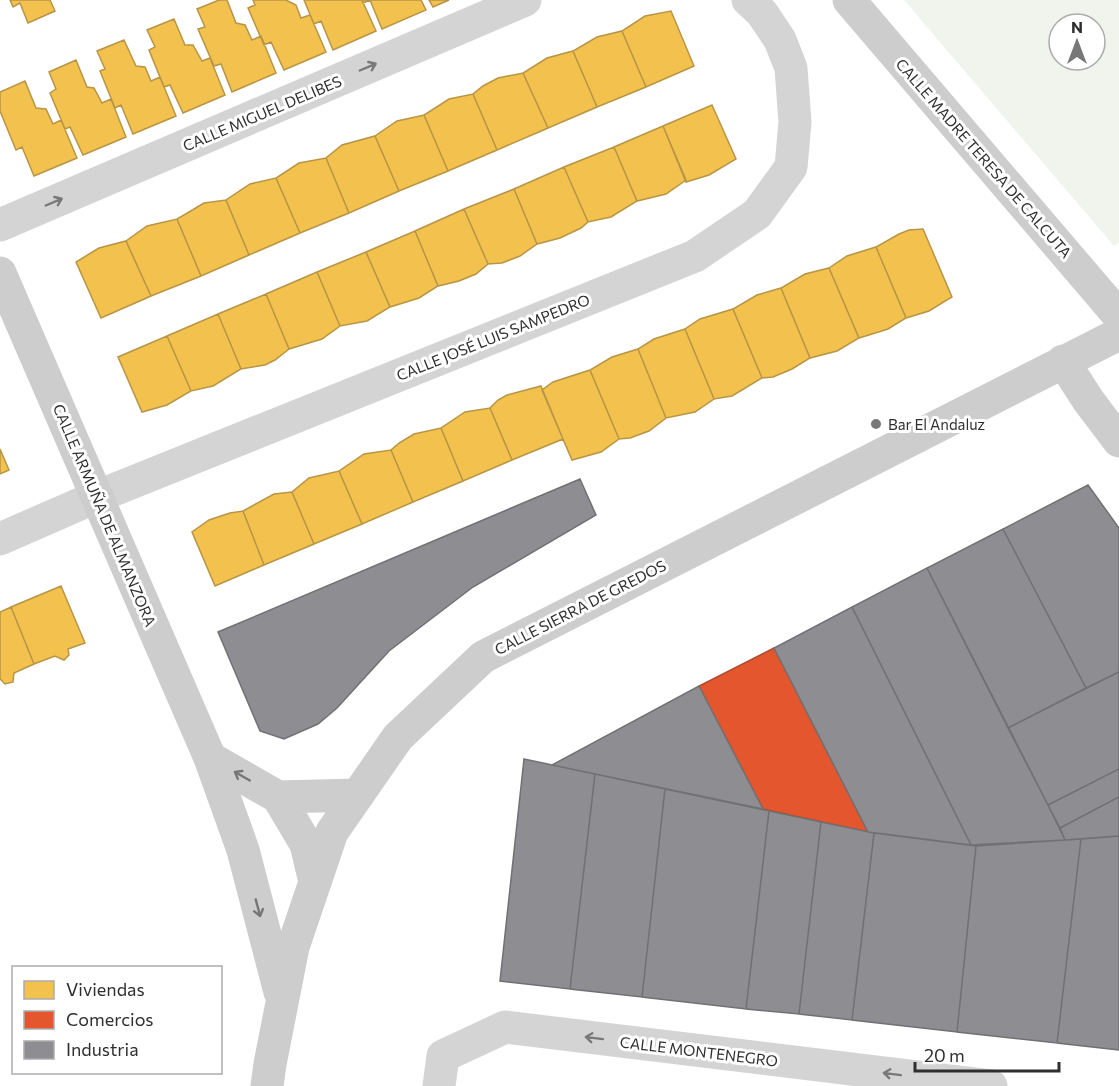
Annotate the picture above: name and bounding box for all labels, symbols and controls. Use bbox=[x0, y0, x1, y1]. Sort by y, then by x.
north arrow bbox=[1047, 12, 1107, 72]
text: N bbox=[1071, 17, 1083, 36]
street label: CALLE MADRE TERESA DE CALCUTA bbox=[892, 55, 1076, 261]
one-way arrow bbox=[358, 61, 377, 72]
street label: CALLE MIGUEL DELIBES bbox=[180, 71, 344, 155]
one-way arrow bbox=[44, 196, 62, 207]
street label: CALLE JOSÉ LUIS SAMPEDRO bbox=[393, 289, 592, 384]
street label: CALLE ARMUÑA DE ALMANZORA bbox=[50, 401, 160, 629]
place label: Bar El Andaluz bbox=[888, 415, 985, 433]
marker: Bar El Andaluz bbox=[869, 417, 883, 431]
street label: CALLE SIERRA DE GREDOS bbox=[491, 556, 669, 658]
one-way arrow bbox=[234, 769, 251, 781]
one-way arrow bbox=[253, 899, 264, 918]
legend bbox=[12, 966, 222, 1074]
text: Viviendas bbox=[66, 978, 145, 1000]
text: Comercios bbox=[66, 1008, 153, 1030]
one-way arrow bbox=[584, 1032, 604, 1043]
street label: CALLE MONTENEGRO bbox=[619, 1032, 779, 1070]
scale bar bbox=[915, 1035, 1059, 1073]
text: Industria bbox=[66, 1038, 139, 1060]
text: 20 m bbox=[924, 1044, 965, 1066]
one-way arrow bbox=[882, 1068, 902, 1079]

